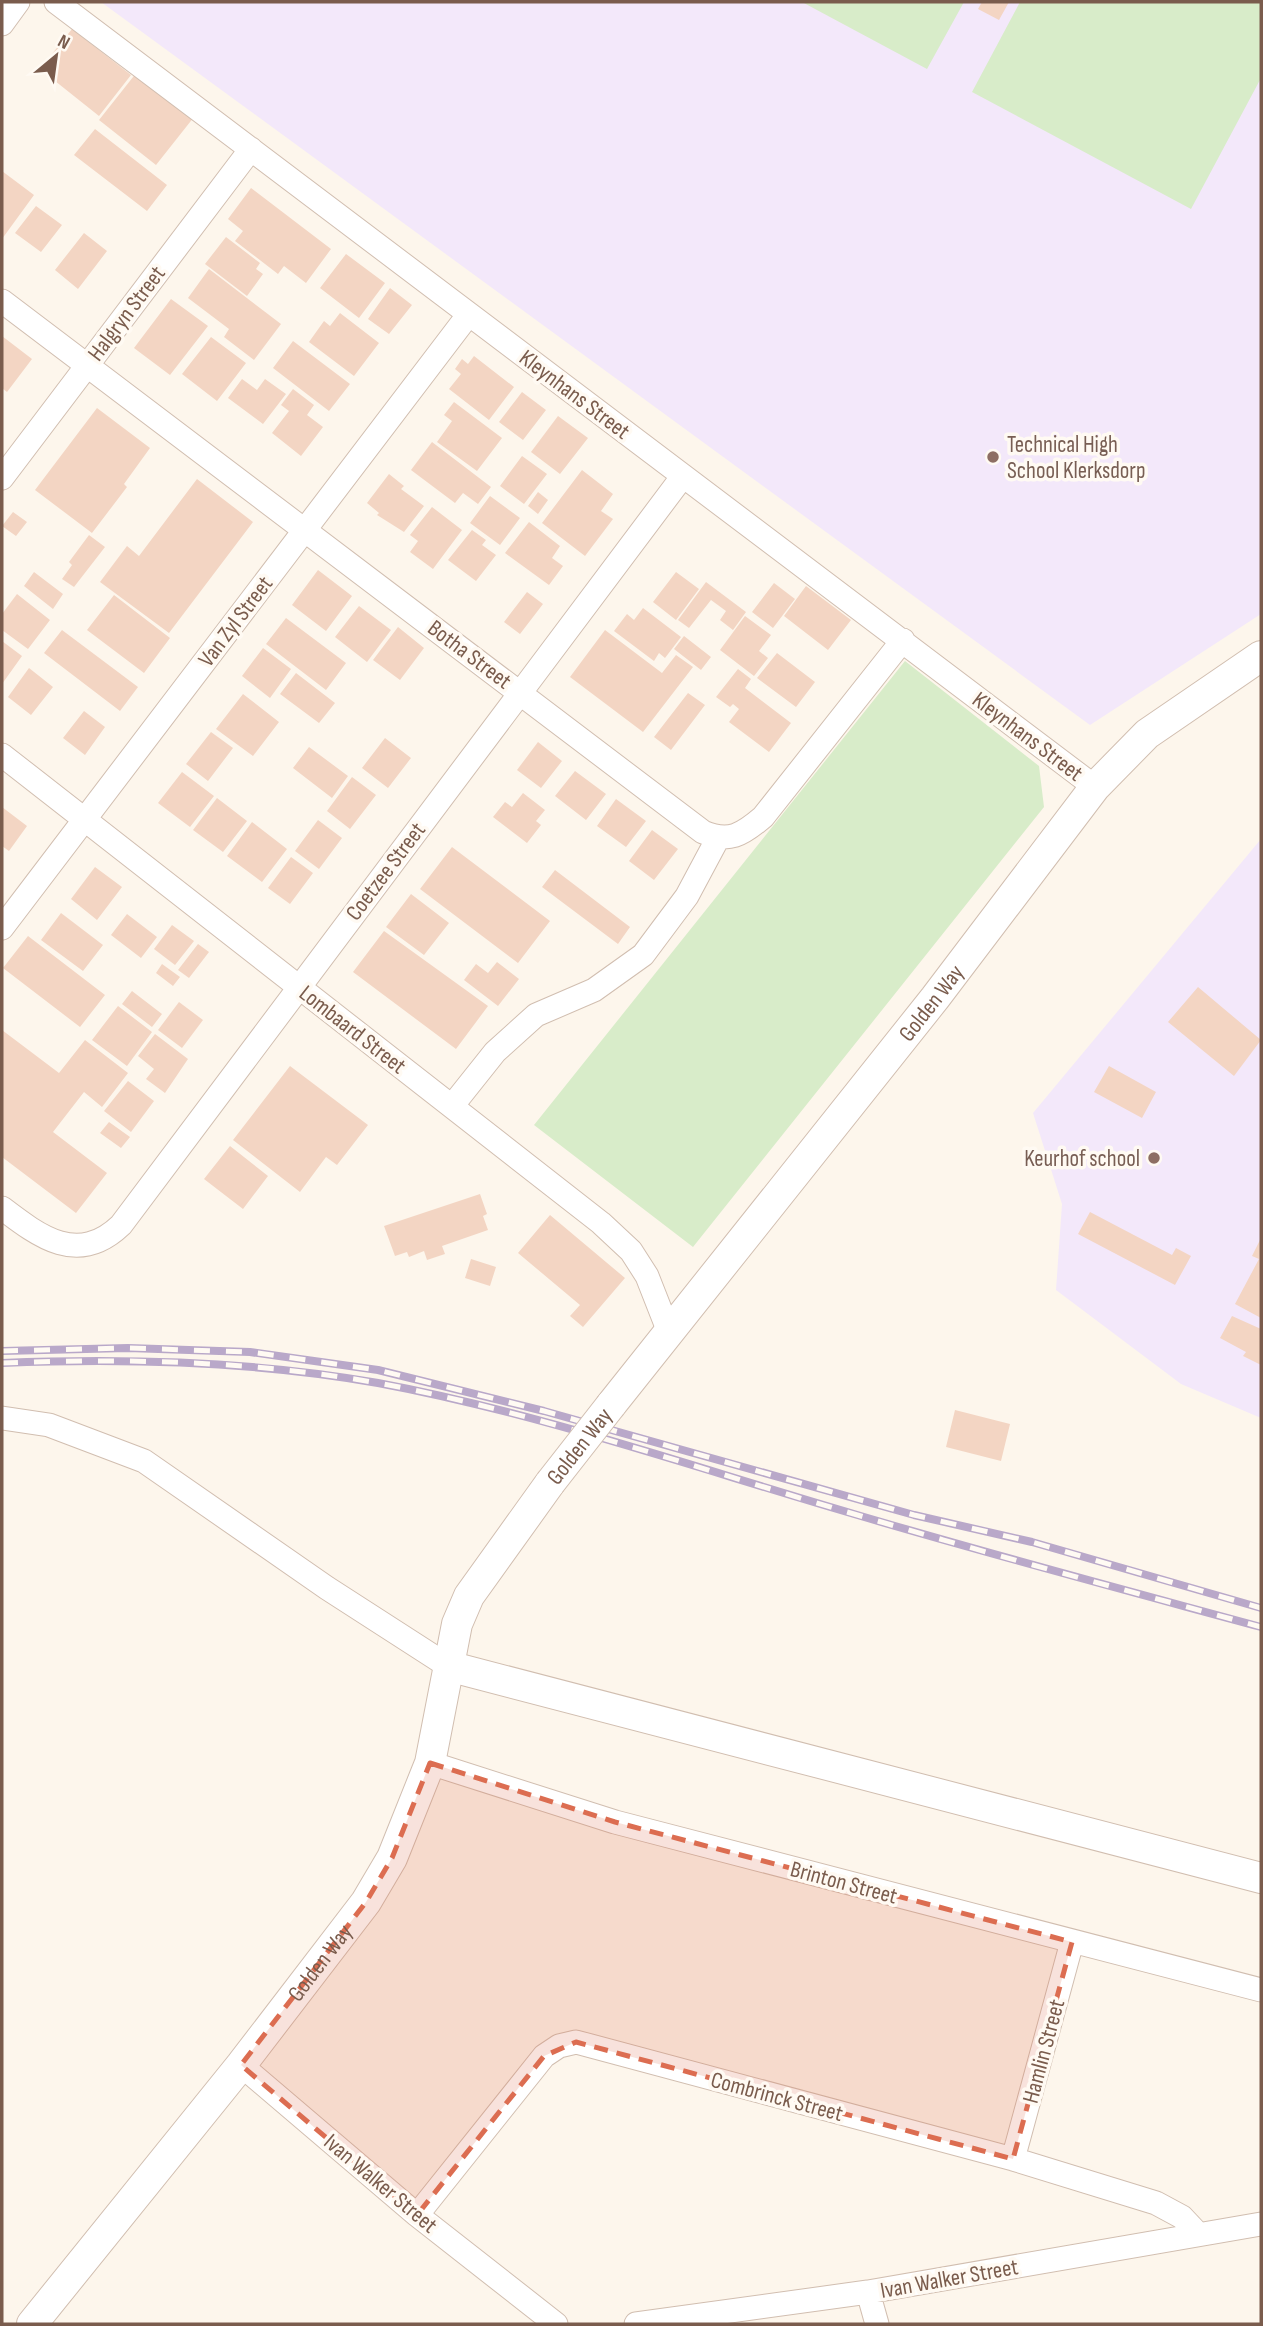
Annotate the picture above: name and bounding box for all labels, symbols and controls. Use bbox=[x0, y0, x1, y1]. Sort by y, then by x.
north arrow bbox=[21, 21, 91, 91]
text: N bbox=[53, 30, 74, 55]
street label: Halgryn Street bbox=[82, 261, 172, 367]
street label: Kleynhans Street bbox=[513, 344, 635, 446]
place label: Technical High School Klerksdorp bbox=[1007, 431, 1145, 485]
marker: Technical High School Klerksdorp bbox=[985, 449, 1001, 465]
street label: Van Zyl Street bbox=[193, 571, 279, 673]
street label: Botha Street bbox=[422, 614, 517, 695]
street label: Kleynhans Street bbox=[966, 686, 1088, 788]
street label: Coetzee Street bbox=[340, 817, 432, 926]
street label: Golden Way bbox=[893, 959, 970, 1047]
street label: Lombaard Street bbox=[293, 979, 411, 1080]
place label: Keurhof school bbox=[1024, 1145, 1140, 1173]
marker: Keurhof school bbox=[1146, 1150, 1162, 1166]
street label: Golden Way bbox=[541, 1403, 618, 1491]
street label: Brinton Street bbox=[787, 1855, 900, 1911]
street label: Golden Way bbox=[282, 1919, 359, 2007]
street label: Hamlin Street bbox=[1017, 1996, 1071, 2106]
street label: Combrinck Street bbox=[708, 2066, 846, 2128]
street label: Ivan Walker Street bbox=[318, 2128, 443, 2239]
street label: Ivan Walker Street bbox=[878, 2253, 1020, 2305]

